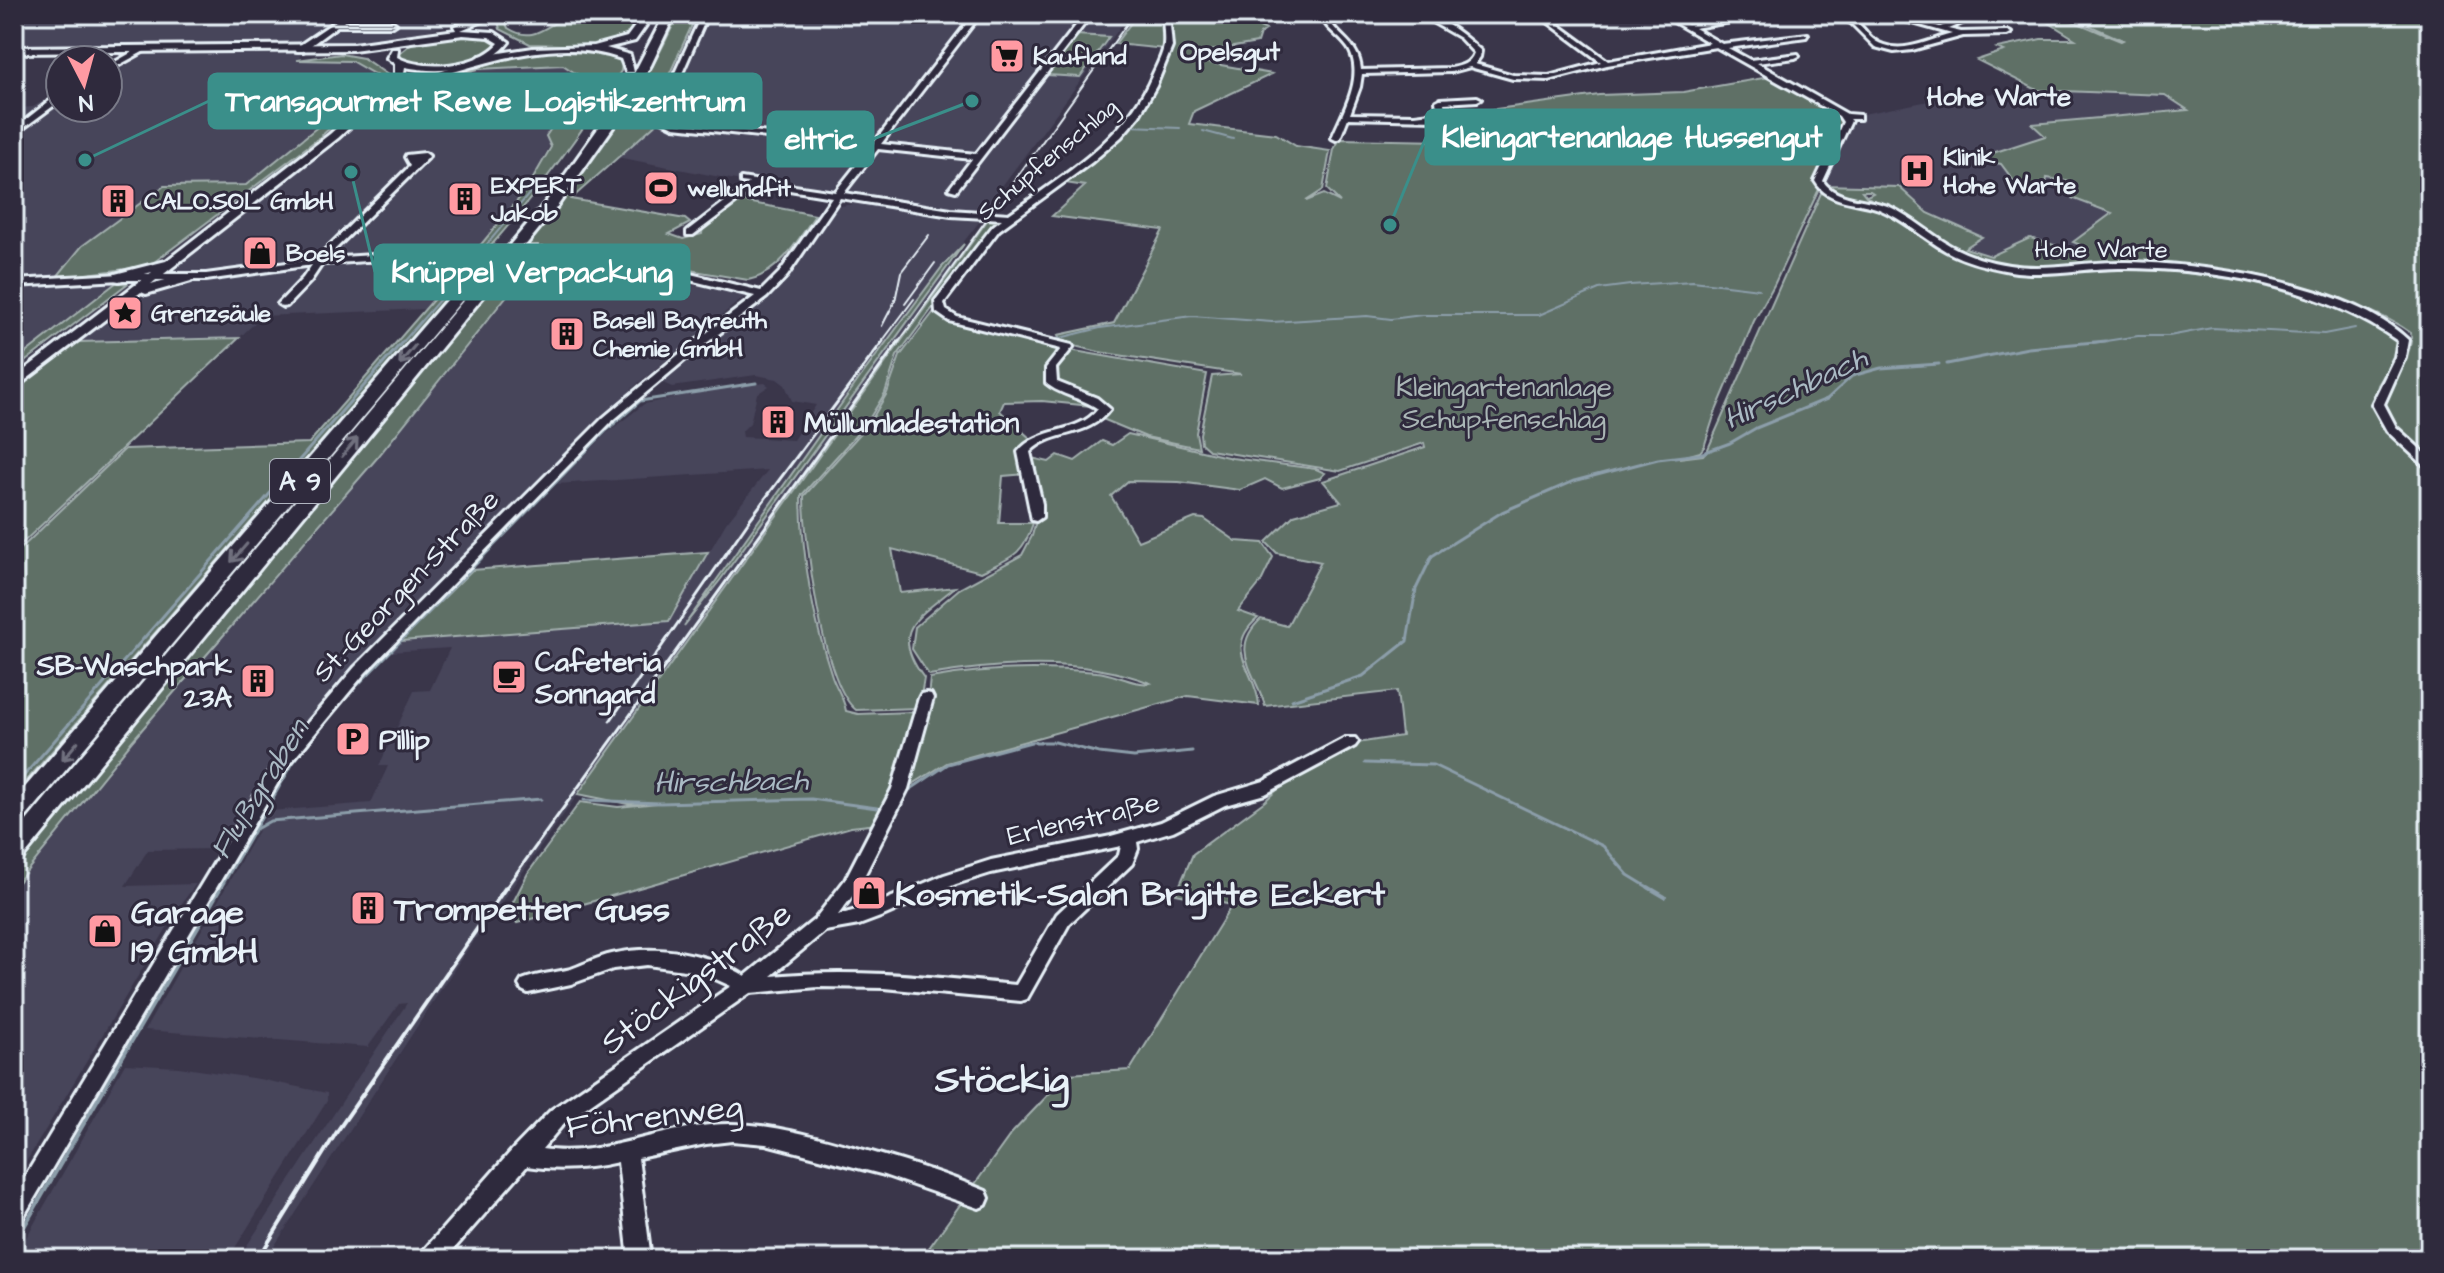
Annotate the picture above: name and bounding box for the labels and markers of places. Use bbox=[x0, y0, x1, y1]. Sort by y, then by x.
supermarket icon: Kaufland bbox=[988, 37, 1026, 75]
place label: Kaufland bbox=[1033, 40, 1127, 74]
callout: Transgourmet Rewe Logistikzentrum bbox=[209, 74, 761, 128]
callout: Kleingartenanlage Hussengut bbox=[1426, 110, 1839, 164]
callout: eltric bbox=[768, 112, 873, 166]
place label: Klinik Hohe Warte bbox=[1943, 141, 2076, 203]
hospital icon: Klinik Hohe Warte bbox=[1898, 152, 1936, 190]
place label: EXPERT Jakob bbox=[490, 169, 582, 231]
sports icon: wellundfit bbox=[642, 169, 680, 207]
place label: wellundfit bbox=[687, 172, 791, 206]
building icon: EXPERT Jakob bbox=[446, 180, 484, 218]
building icon: CALO.SOL GmbH bbox=[99, 182, 137, 220]
place label: CALO.SOL GmbH bbox=[144, 185, 334, 219]
shop icon: Boels bbox=[241, 234, 279, 272]
place label: Boels bbox=[286, 237, 345, 271]
callout: Knüppel Verpackung bbox=[375, 245, 689, 299]
place icon: Grenzsäule bbox=[106, 294, 144, 332]
place label: Grenzsäule bbox=[151, 297, 271, 331]
place label: Basell Bayreuth Chemie GmbH bbox=[593, 304, 768, 366]
building icon: Basell Bayreuth Chemie GmbH bbox=[548, 315, 586, 353]
building icon: Müllumladestation bbox=[759, 403, 797, 441]
place label: Müllumladestation bbox=[804, 404, 1019, 443]
place label: Cafeteria Sonngard bbox=[534, 643, 662, 716]
place label: SB-Waschpark 23A bbox=[36, 647, 233, 718]
cafe icon: Cafeteria Sonngard bbox=[490, 658, 528, 696]
building icon: SB-Waschpark 23A bbox=[239, 662, 277, 700]
parking icon: Pillip bbox=[334, 720, 372, 758]
place label: Pillip bbox=[379, 721, 430, 761]
place label: Kosmetik-Salon Brigitte Eckert bbox=[895, 871, 1385, 920]
shop icon: Kosmetik-Salon Brigitte Eckert bbox=[850, 874, 888, 912]
place label: Trompetter Guss bbox=[393, 886, 670, 934]
place label: Garage 19 GmbH bbox=[131, 889, 258, 976]
building icon: Trompetter Guss bbox=[349, 889, 387, 927]
shop icon: Garage 19 GmbH bbox=[86, 912, 124, 950]

